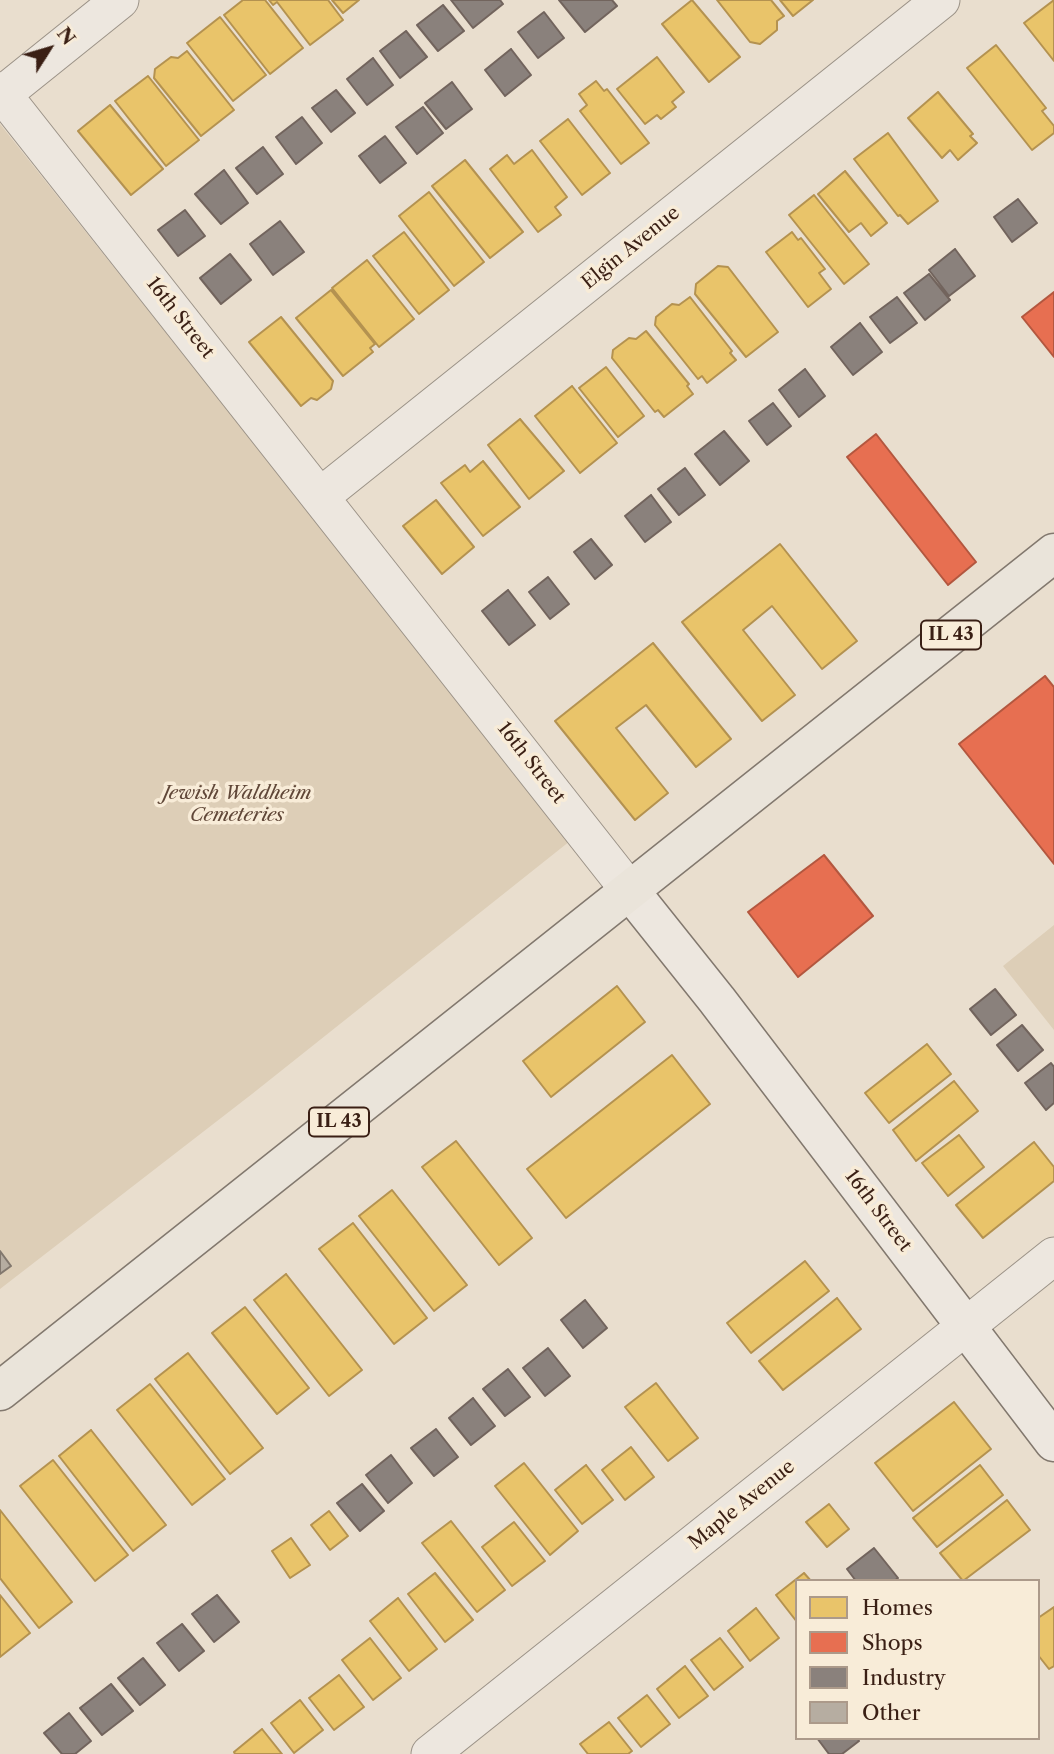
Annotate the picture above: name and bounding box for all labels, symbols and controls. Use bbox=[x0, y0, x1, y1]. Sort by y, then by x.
north arrow bbox=[14, 14, 84, 84]
text: N bbox=[52, 23, 80, 50]
street label: Elgin Avenue bbox=[578, 202, 684, 294]
street label: 16th Street bbox=[141, 273, 219, 363]
road number: IL 43 bbox=[921, 620, 981, 650]
street label: 16th Street bbox=[492, 718, 570, 808]
park label: Jewish Waldheim Cemeteries bbox=[162, 783, 312, 827]
road number: IL 43 bbox=[309, 1107, 369, 1136]
street label: 16th Street bbox=[840, 1166, 916, 1256]
street label: Maple Avenue bbox=[684, 1455, 800, 1555]
legend bbox=[795, 1579, 1040, 1740]
text: Homes bbox=[862, 1595, 933, 1620]
text: Shops bbox=[862, 1630, 923, 1655]
text: Industry bbox=[862, 1665, 946, 1690]
text: Other bbox=[862, 1700, 921, 1725]

